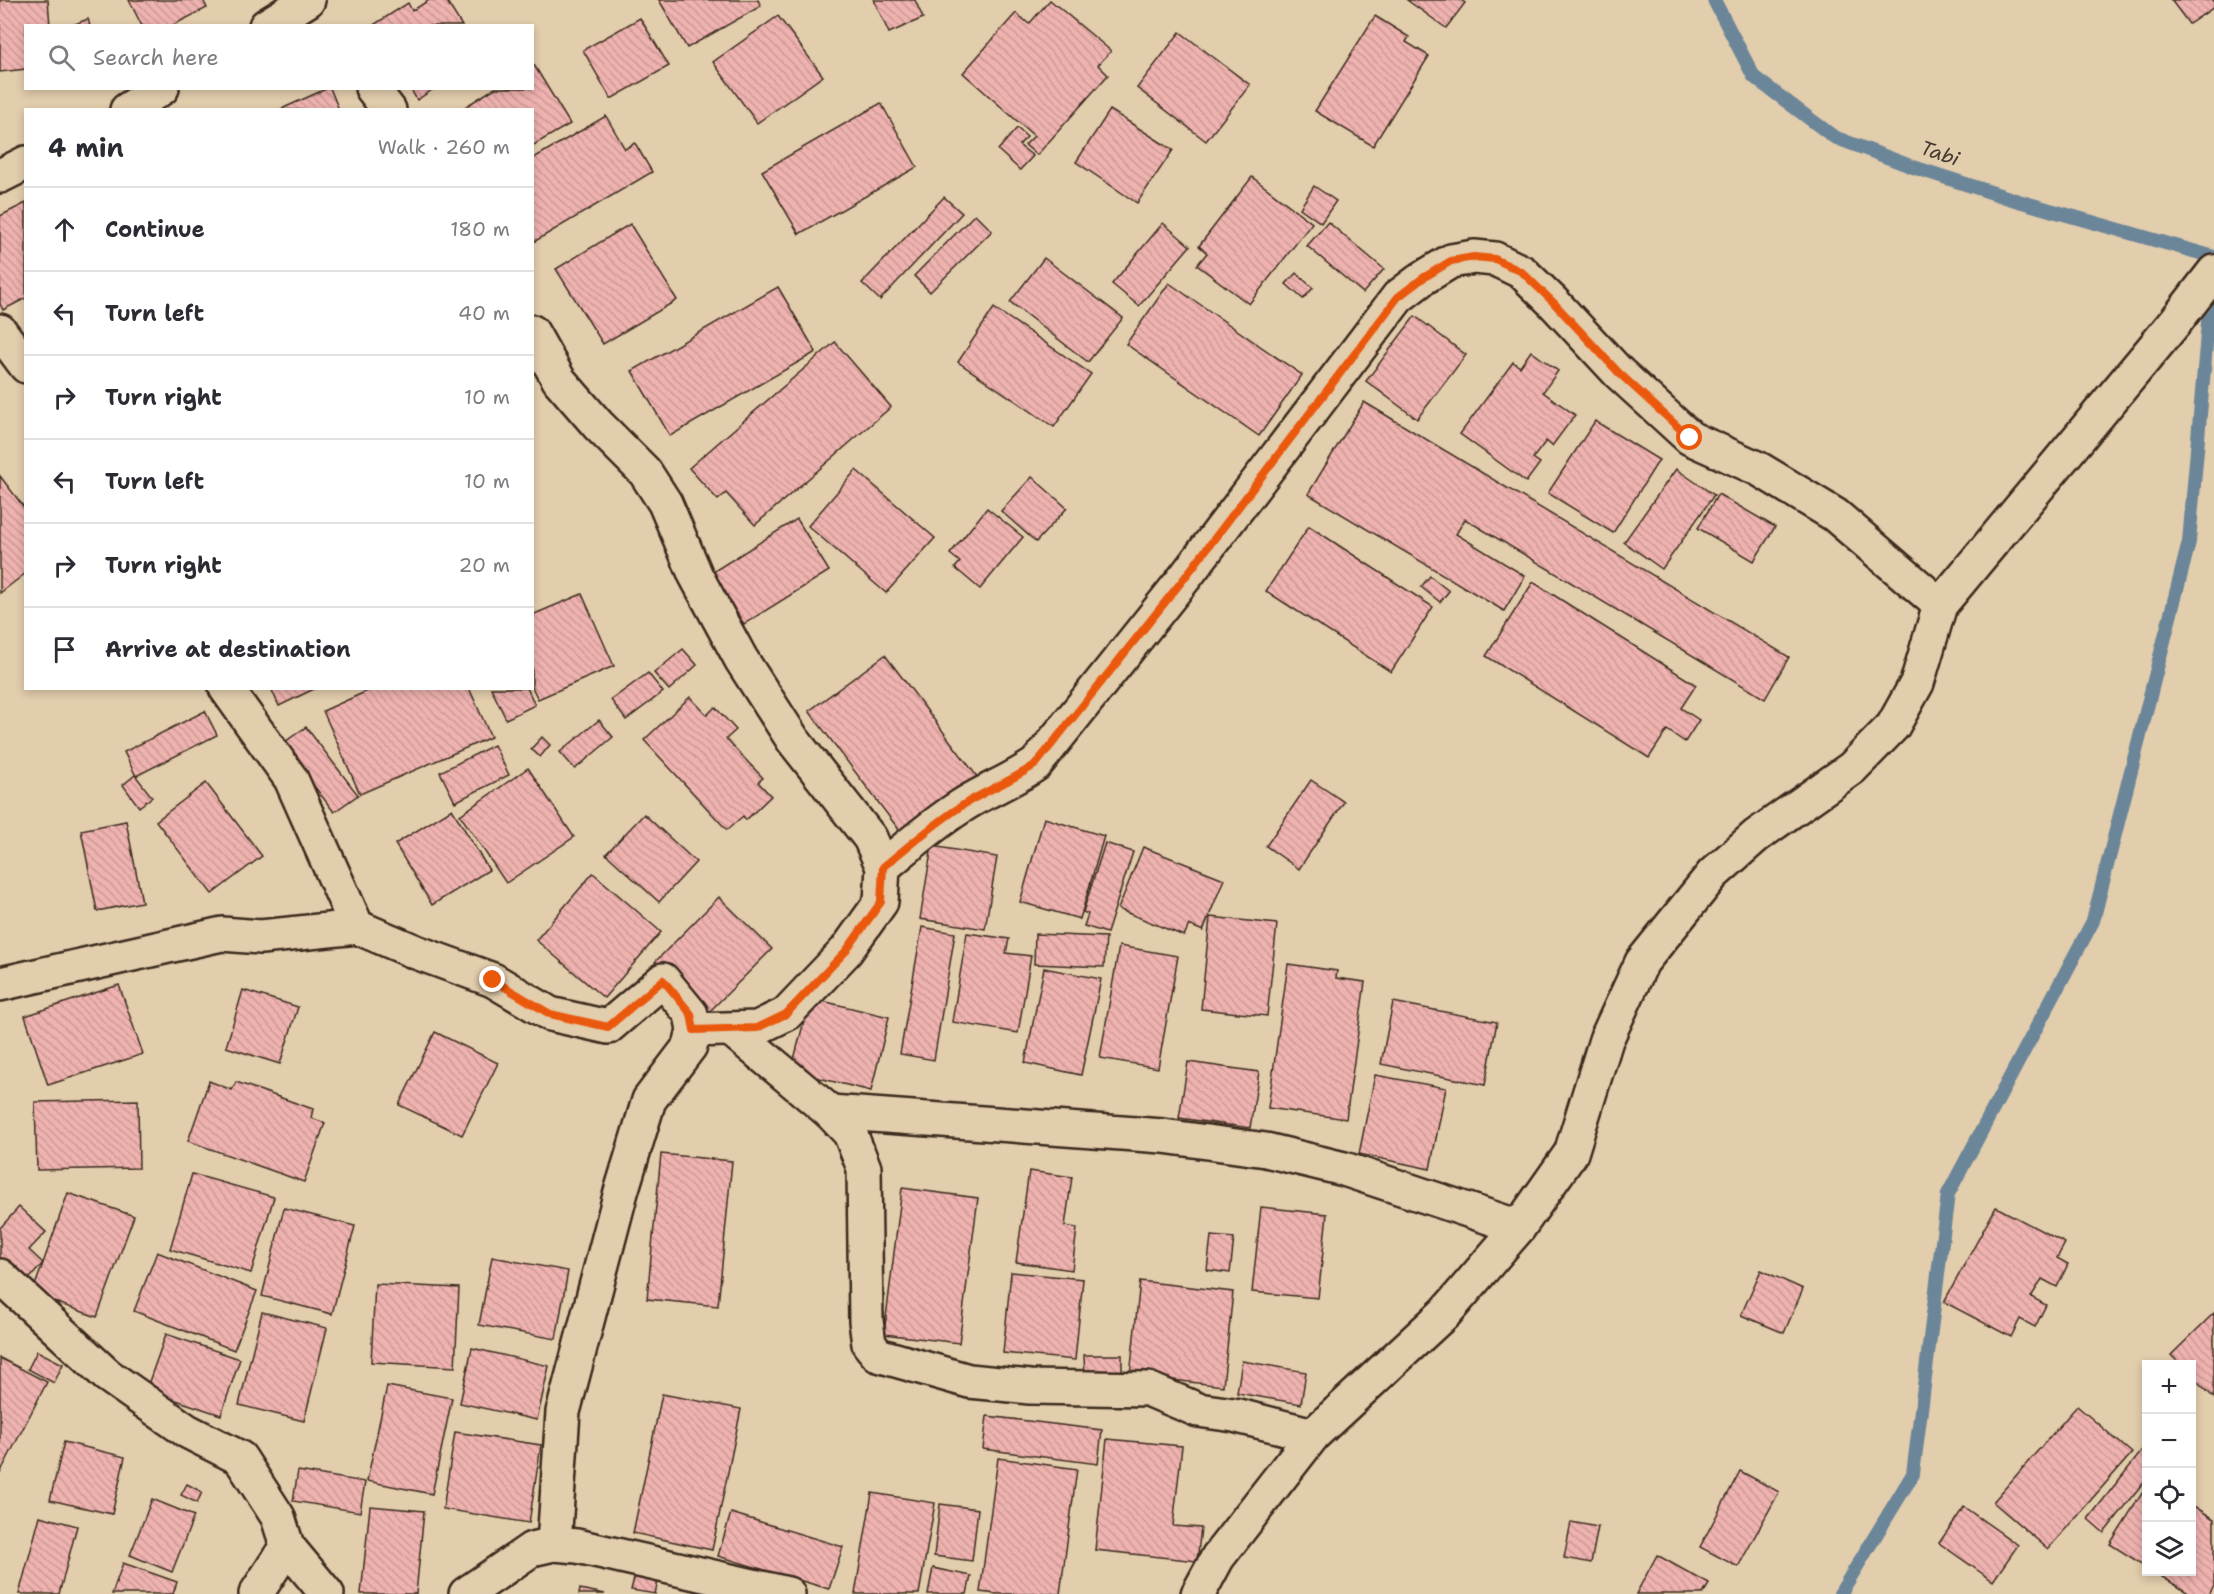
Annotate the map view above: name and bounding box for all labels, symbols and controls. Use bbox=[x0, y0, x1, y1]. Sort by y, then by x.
search box bbox=[24, 24, 534, 90]
icon: search bbox=[45, 41, 78, 74]
text: Search here bbox=[93, 43, 219, 72]
text: 4 min bbox=[48, 130, 124, 165]
text: Walk · 260 m bbox=[378, 134, 510, 160]
water label: Tabi bbox=[1917, 134, 1963, 172]
icon: ahead bbox=[48, 213, 81, 246]
text: Continue bbox=[105, 215, 205, 244]
text: 180 m bbox=[450, 216, 510, 242]
icon: left bbox=[48, 297, 81, 330]
text: Turn left bbox=[105, 299, 204, 328]
text: 40 m bbox=[458, 300, 510, 326]
icon: right bbox=[48, 381, 81, 414]
text: Turn right bbox=[105, 383, 222, 412]
text: 10 m bbox=[464, 384, 510, 410]
route start bbox=[1676, 424, 1702, 450]
icon: left bbox=[48, 465, 81, 498]
text: Turn left bbox=[105, 467, 204, 496]
text: 10 m bbox=[464, 468, 510, 494]
icon: right bbox=[48, 549, 81, 582]
text: Turn right bbox=[105, 551, 222, 580]
text: 20 m bbox=[459, 552, 510, 578]
icon: arrive bbox=[48, 633, 81, 666]
text: Arrive at destination bbox=[105, 635, 351, 664]
route end bbox=[479, 966, 505, 992]
map controls bbox=[2142, 1360, 2196, 1576]
button: + bbox=[2142, 1360, 2196, 1414]
button: − bbox=[2142, 1414, 2196, 1468]
button: locate bbox=[2142, 1468, 2196, 1522]
button: layers bbox=[2142, 1522, 2196, 1576]

